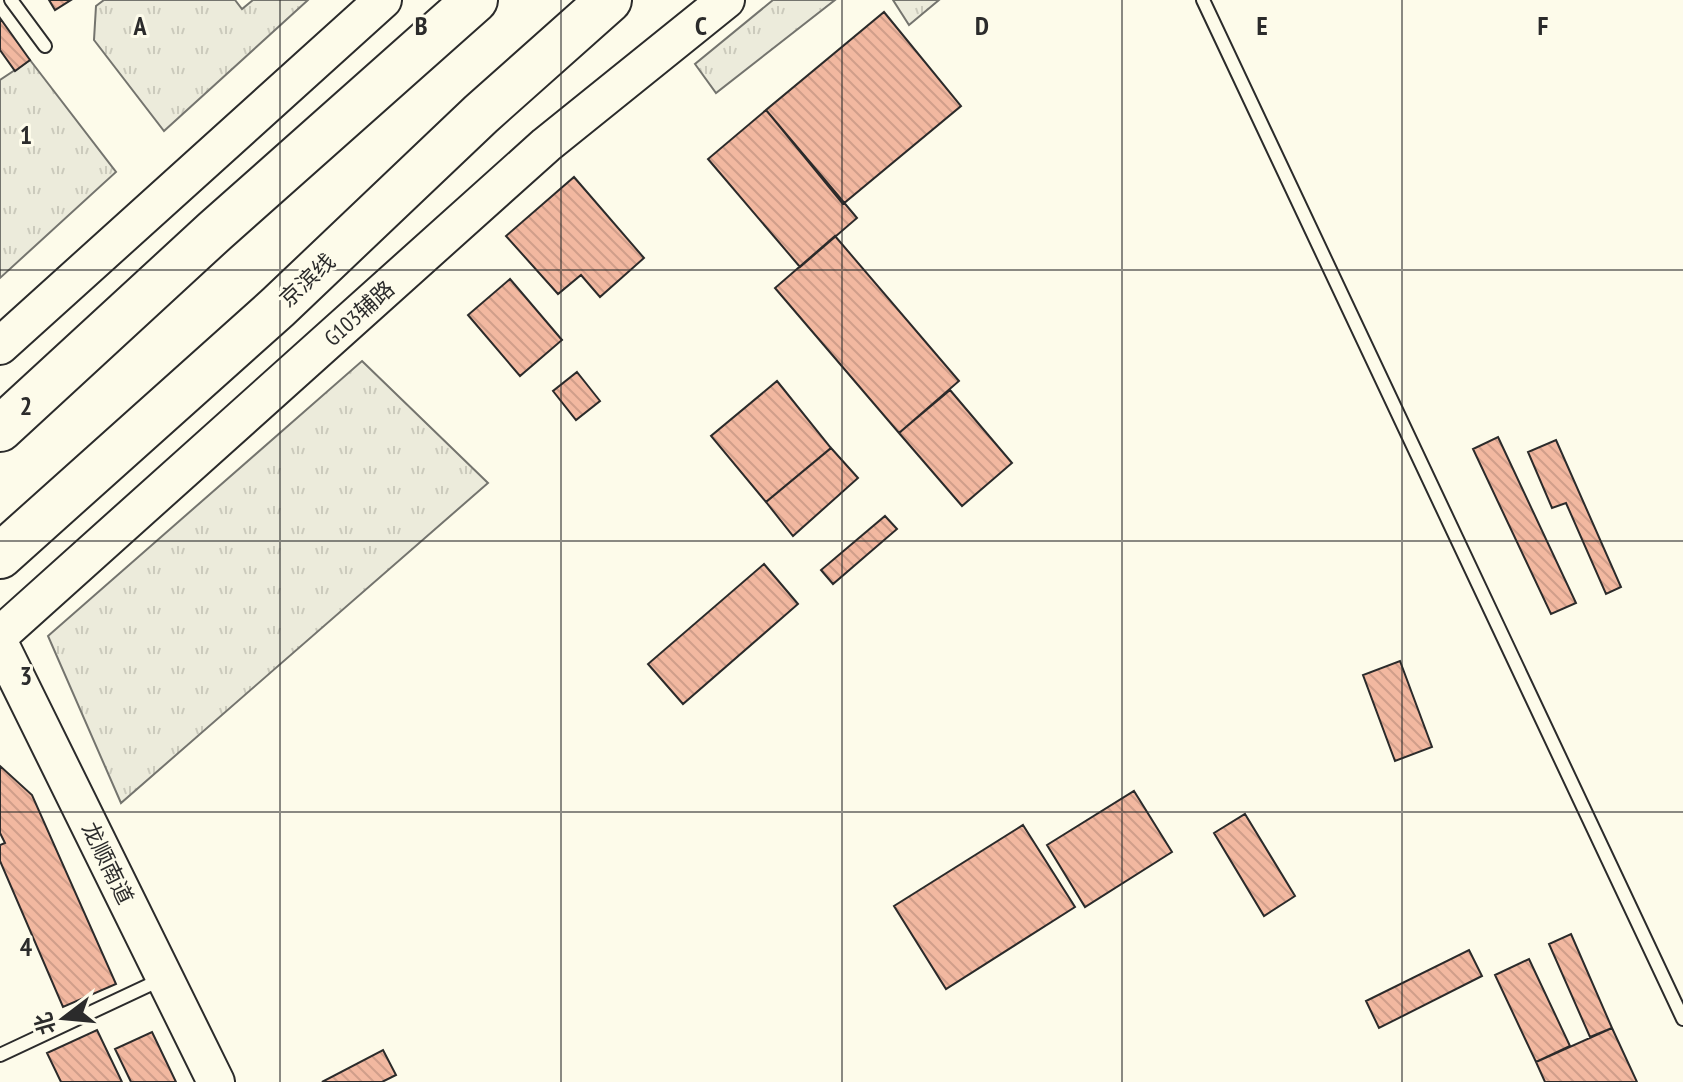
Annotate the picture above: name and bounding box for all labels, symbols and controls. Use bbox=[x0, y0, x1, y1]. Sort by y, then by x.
text: A bbox=[132, 9, 147, 42]
text: B bbox=[415, 9, 428, 42]
text: C bbox=[695, 9, 707, 42]
text: D bbox=[975, 9, 989, 42]
text: E bbox=[1256, 9, 1268, 42]
text: F bbox=[1538, 9, 1549, 42]
text: 1 bbox=[20, 118, 32, 151]
street label: 京滨线 bbox=[273, 247, 341, 313]
street label: G103辅路 bbox=[318, 274, 400, 352]
text: 2 bbox=[20, 389, 32, 422]
text: 3 bbox=[20, 659, 32, 692]
street label: 龙顺南道 bbox=[76, 817, 140, 909]
text: 4 bbox=[20, 930, 33, 963]
north arrow bbox=[24, 978, 104, 1058]
text: 北 bbox=[28, 1009, 61, 1038]

